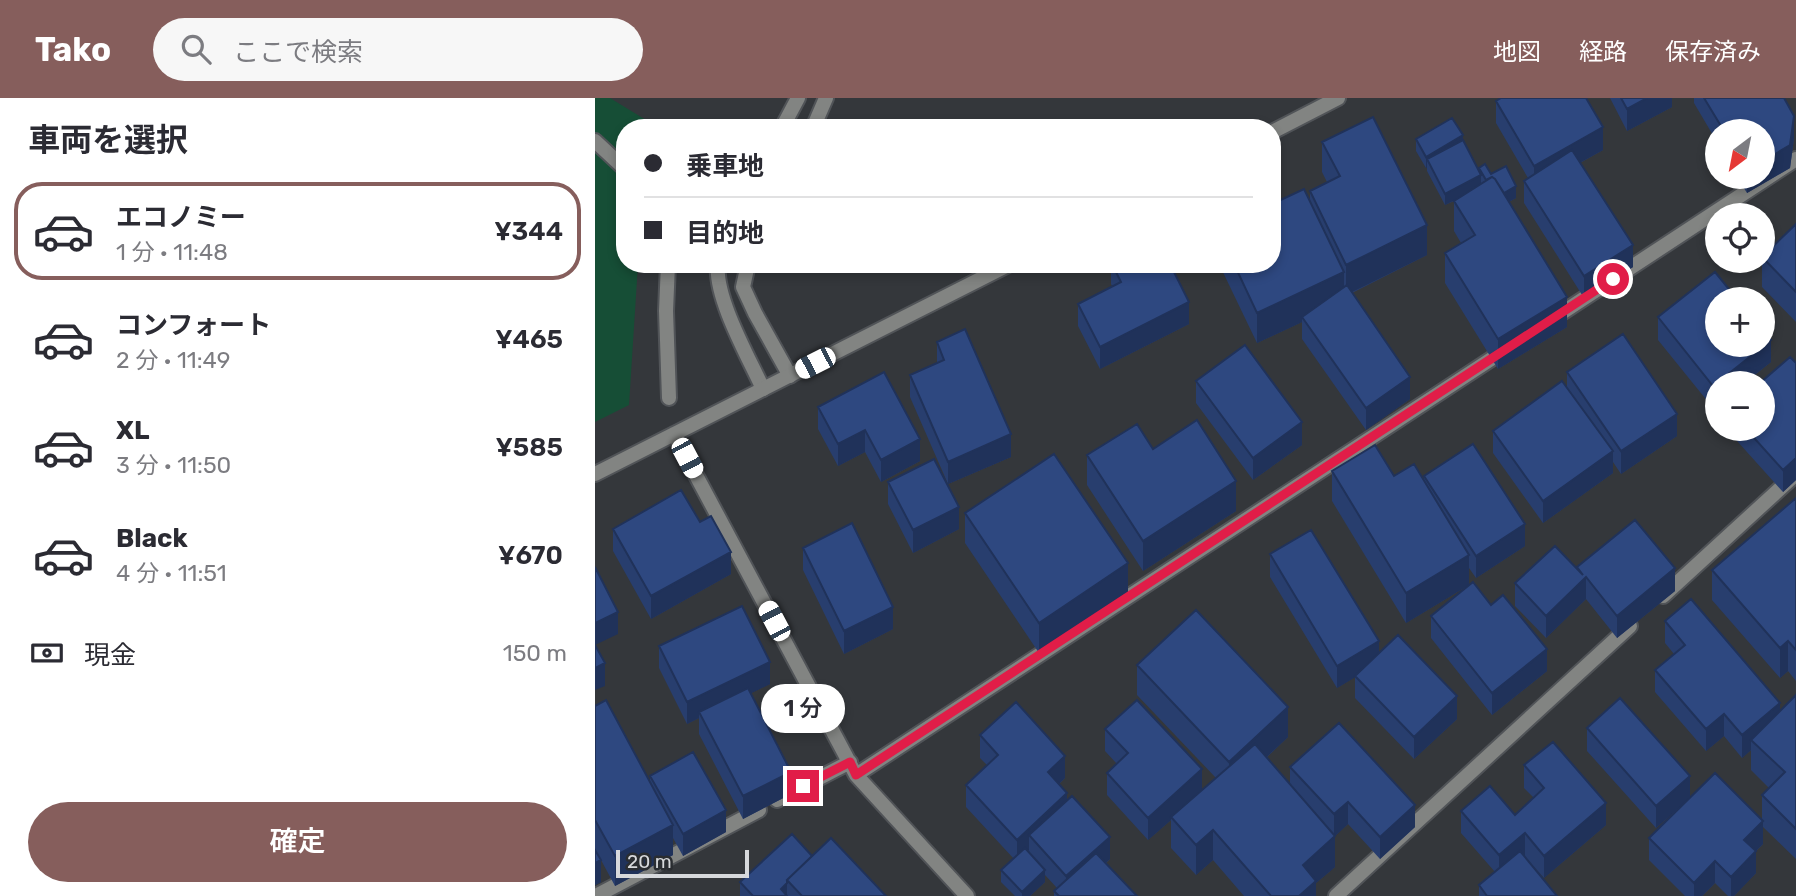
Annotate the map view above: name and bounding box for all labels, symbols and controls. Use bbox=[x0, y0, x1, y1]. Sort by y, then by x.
search box bbox=[153, 18, 643, 81]
text: Tako bbox=[35, 30, 111, 69]
icon: search bbox=[177, 30, 215, 68]
text: ここで検索 bbox=[233, 37, 363, 68]
text: 地図 bbox=[1493, 38, 1541, 66]
text: 経路 bbox=[1579, 38, 1627, 66]
text: 保存済み bbox=[1665, 38, 1761, 66]
north arrow bbox=[1705, 119, 1775, 189]
map controls bbox=[1705, 119, 1775, 441]
text: 車両を選択 bbox=[28, 121, 188, 159]
text: 乗車地 bbox=[686, 151, 764, 182]
icon: car bbox=[32, 200, 95, 263]
text: エコノミー bbox=[116, 202, 246, 233]
button: locate bbox=[1705, 203, 1775, 273]
text: ¥344 bbox=[494, 216, 563, 247]
text: 目的地 bbox=[686, 218, 764, 249]
text: 1 分 · 11:48 bbox=[116, 238, 228, 266]
route start bbox=[1597, 263, 1629, 295]
button: + bbox=[1705, 287, 1775, 357]
icon: car bbox=[32, 308, 95, 371]
text: コンフォート bbox=[116, 310, 271, 341]
text: ¥465 bbox=[495, 324, 563, 355]
car bbox=[792, 344, 839, 382]
text: 2 分 · 11:49 bbox=[116, 346, 230, 374]
button: − bbox=[1705, 371, 1775, 441]
text: XL bbox=[116, 415, 149, 446]
icon: car bbox=[32, 416, 95, 479]
text: ¥585 bbox=[495, 432, 563, 463]
car bbox=[668, 435, 707, 481]
text: 3 分 · 11:50 bbox=[116, 451, 231, 479]
text: Black bbox=[116, 523, 188, 554]
icon: car bbox=[32, 524, 95, 587]
text: ¥670 bbox=[498, 540, 563, 571]
text: 4 分 · 11:51 bbox=[116, 559, 227, 587]
car bbox=[755, 598, 794, 644]
icon: cash bbox=[28, 634, 66, 672]
text: 150 m bbox=[503, 639, 567, 667]
text: 現金 bbox=[84, 640, 136, 671]
callout: 1 分 bbox=[761, 684, 845, 734]
text: 1 分 bbox=[783, 694, 823, 722]
route end bbox=[787, 770, 819, 802]
button: 確定 bbox=[28, 802, 567, 882]
scale bar bbox=[616, 847, 749, 879]
text: 20 m bbox=[627, 850, 672, 873]

